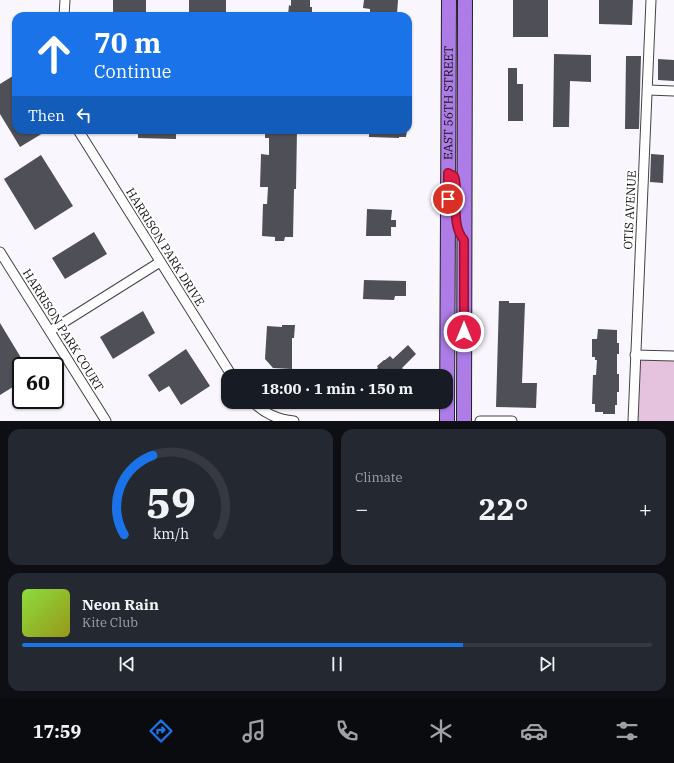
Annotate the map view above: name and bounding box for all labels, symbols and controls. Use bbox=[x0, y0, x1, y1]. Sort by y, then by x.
text: 70 m bbox=[94, 24, 161, 61]
icon: ahead bbox=[28, 28, 80, 80]
street label: EAST 56TH STREET bbox=[440, 46, 456, 160]
text: Continue bbox=[94, 60, 171, 83]
icon: left bbox=[73, 104, 95, 126]
text: Then bbox=[28, 106, 65, 125]
street label: OTIS AVENUE bbox=[620, 170, 639, 250]
pin bbox=[431, 182, 465, 216]
street label: HARRISON PARK DRIVE bbox=[123, 185, 208, 309]
icon: arrive bbox=[437, 188, 459, 210]
street label: HARRISON PARK COURT bbox=[20, 266, 107, 394]
position arrow bbox=[443, 311, 485, 353]
speed limit sign: 60 bbox=[12, 357, 64, 409]
text: 18:00 · 1 min · 150 m bbox=[261, 379, 413, 398]
text: Climate bbox=[355, 469, 402, 486]
text: 59 bbox=[146, 475, 195, 529]
text: 22° bbox=[478, 489, 529, 528]
text: − bbox=[355, 494, 368, 523]
text: + bbox=[639, 494, 652, 523]
text: km/h bbox=[152, 524, 189, 543]
text: Neon Rain bbox=[82, 595, 159, 614]
text: Kite Club bbox=[82, 614, 138, 631]
icon: previous bbox=[116, 653, 138, 675]
icon: pause bbox=[326, 653, 348, 675]
icon: next bbox=[536, 653, 558, 675]
icon: directions bbox=[147, 717, 175, 745]
icon: music bbox=[240, 717, 268, 745]
icon: phone bbox=[333, 717, 361, 745]
icon: climate bbox=[427, 717, 455, 745]
icon: car bbox=[520, 717, 548, 745]
icon: filters bbox=[613, 717, 641, 745]
text: 17:59 bbox=[33, 720, 81, 743]

